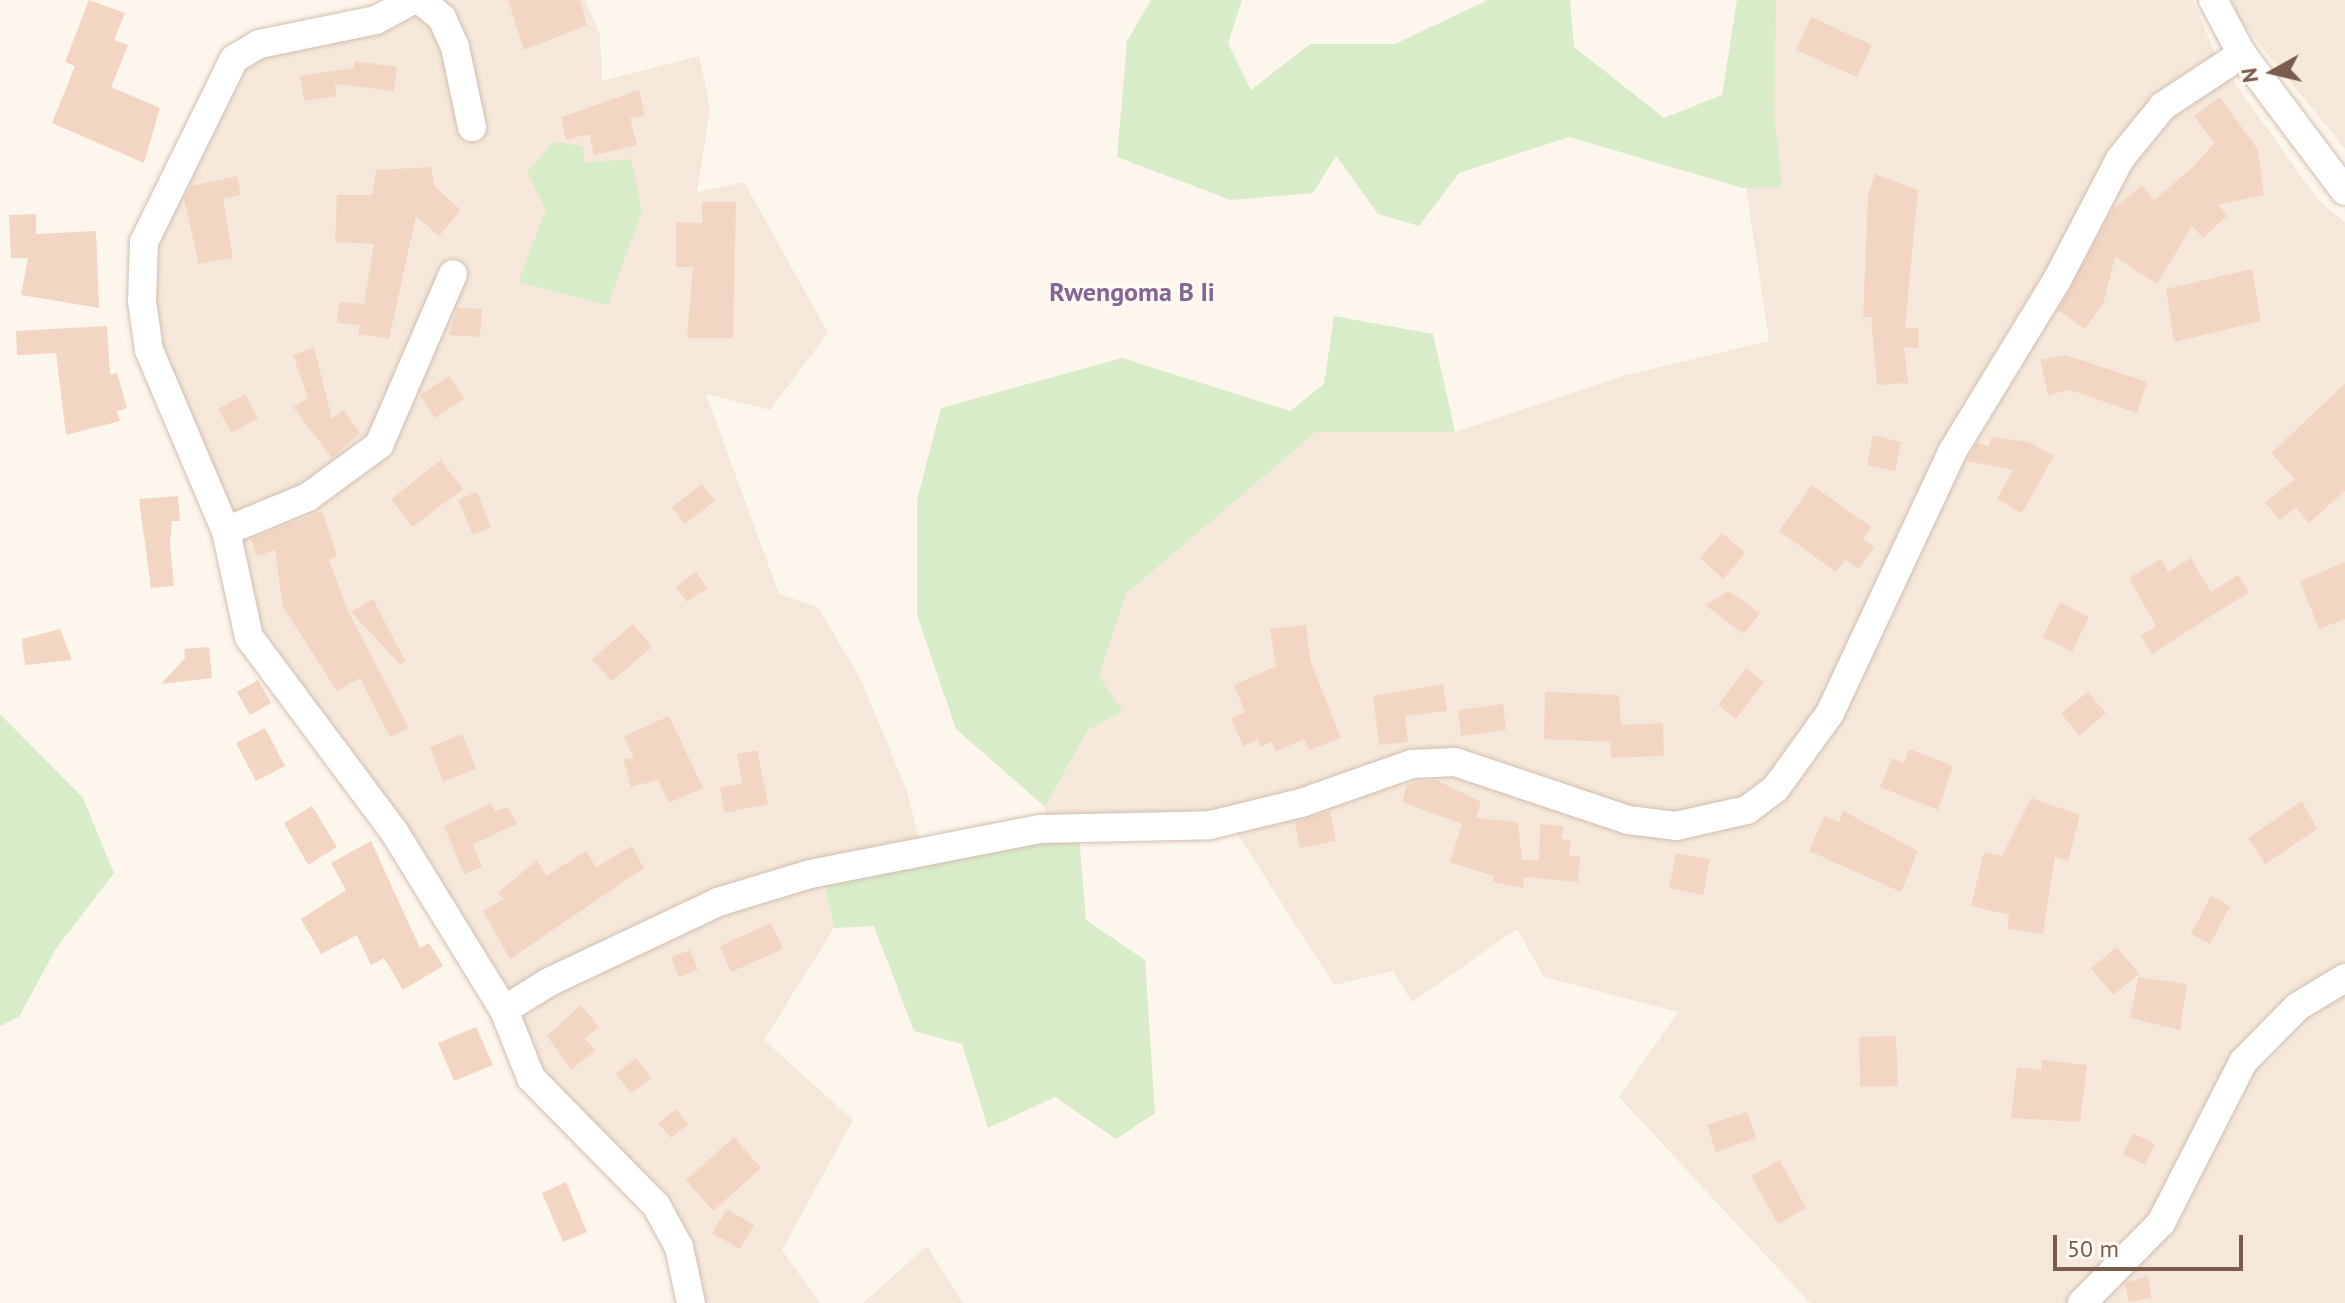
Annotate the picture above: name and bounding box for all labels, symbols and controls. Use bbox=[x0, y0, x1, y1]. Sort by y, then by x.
north arrow bbox=[2233, 32, 2313, 112]
text: N bbox=[2234, 66, 2264, 84]
district label: Rwengoma B Ii bbox=[1049, 276, 1215, 308]
scale bar bbox=[2057, 1219, 2247, 1269]
text: 50 m bbox=[2067, 1233, 2119, 1264]

